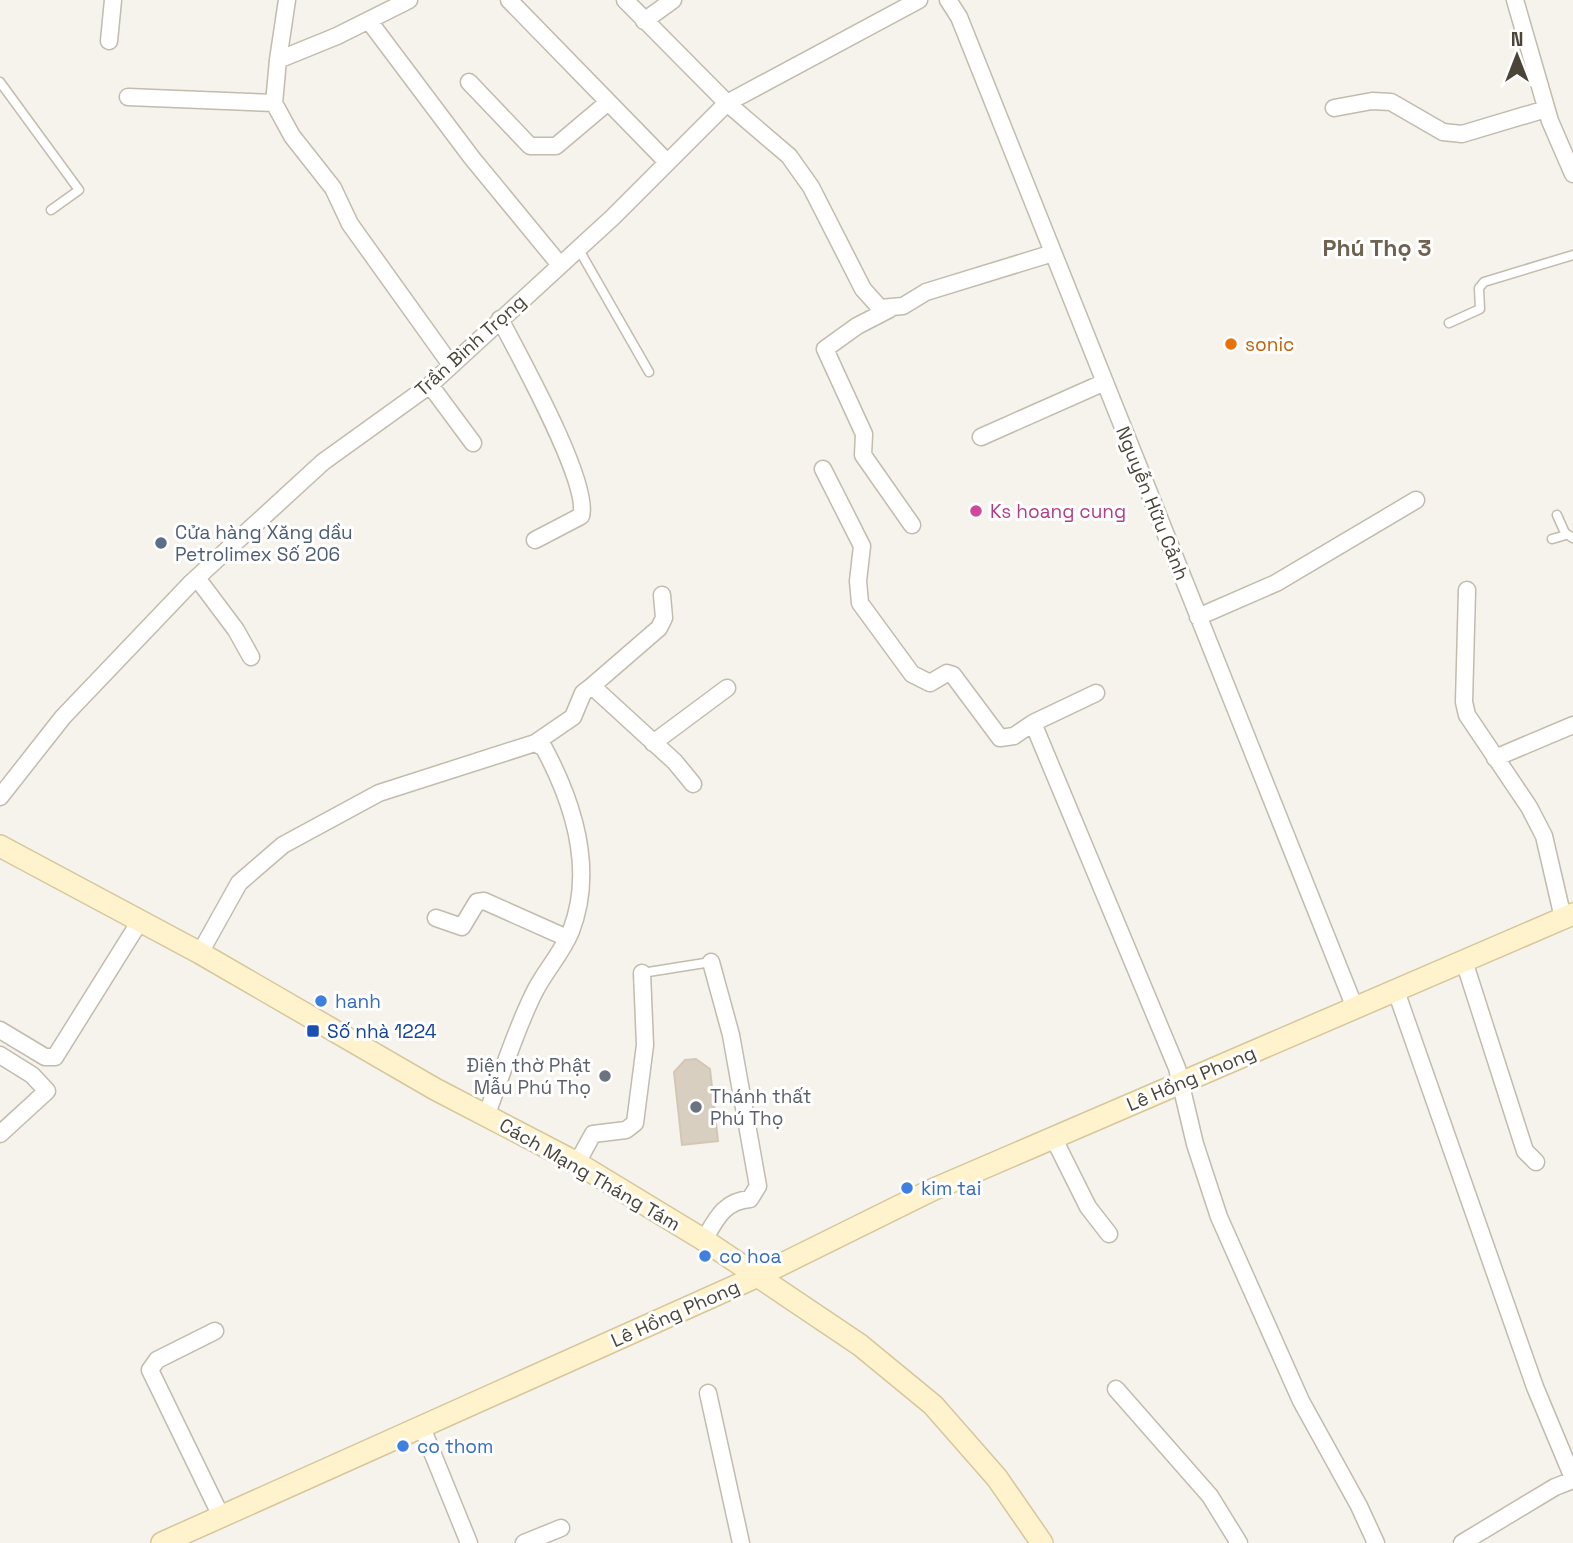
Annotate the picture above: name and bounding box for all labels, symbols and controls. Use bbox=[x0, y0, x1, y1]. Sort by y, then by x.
north arrow bbox=[1482, 21, 1552, 91]
text: N bbox=[1511, 27, 1523, 52]
district label: Phú Thọ 3 bbox=[1323, 233, 1431, 263]
street label: Trần Bình Trọng bbox=[410, 289, 531, 402]
place label: sonic bbox=[1245, 332, 1294, 357]
marker: sonic bbox=[1223, 336, 1239, 352]
street label: Nguyễn Hữu Cảnh bbox=[1110, 423, 1195, 584]
place label: Ks hoang cung bbox=[990, 499, 1126, 524]
marker: Ks hoang cung bbox=[968, 503, 984, 519]
place label: Cửa hàng Xăng dầu Petrolimex Số 206 bbox=[175, 520, 353, 567]
marker: Cửa hàng Xăng dầu Petrolimex Số 206 bbox=[153, 535, 169, 551]
place label: hanh bbox=[335, 989, 381, 1014]
marker: hanh bbox=[313, 993, 329, 1009]
place label: Số nhà 1224 bbox=[327, 1019, 437, 1044]
marker: Số nhà 1224 bbox=[305, 1023, 321, 1039]
street label: Lê Hồng Phong bbox=[1123, 1040, 1260, 1117]
place label: Điện thờ Phật Mẫu Phú Thọ bbox=[467, 1053, 591, 1100]
marker: Điện thờ Phật Mẫu Phú Thọ bbox=[597, 1068, 613, 1084]
place label: Thánh thất Phú Thọ bbox=[710, 1084, 811, 1131]
marker: Thánh thất Phú Thọ bbox=[688, 1099, 704, 1115]
street label: Cách Mạng Tháng Tám bbox=[495, 1112, 685, 1237]
place label: kim tai bbox=[921, 1176, 981, 1201]
marker: kim tai bbox=[899, 1180, 915, 1196]
place label: co hoa bbox=[719, 1244, 781, 1269]
marker: co hoa bbox=[697, 1248, 713, 1264]
street label: Lê Hồng Phong bbox=[607, 1274, 743, 1353]
place label: co thom bbox=[417, 1434, 493, 1459]
marker: co thom bbox=[395, 1438, 411, 1454]

